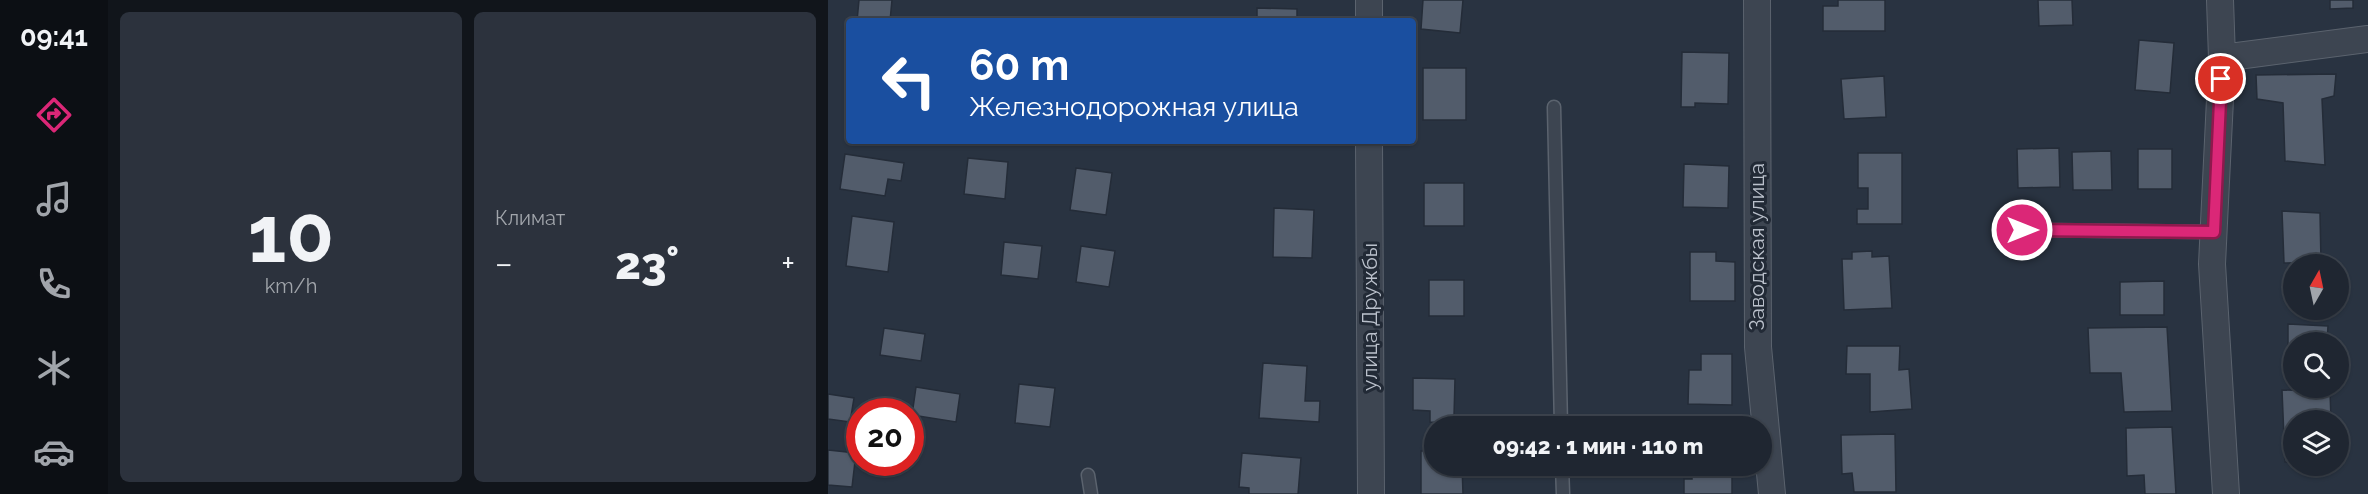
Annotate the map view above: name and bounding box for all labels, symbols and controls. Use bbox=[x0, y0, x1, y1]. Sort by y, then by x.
text: 09:41 bbox=[20, 21, 88, 52]
text: 60 m bbox=[969, 41, 1069, 90]
icon: left bbox=[870, 42, 948, 120]
pin bbox=[2195, 53, 2246, 104]
icon: arrive bbox=[2204, 62, 2237, 95]
text: Железнодорожная улица bbox=[969, 91, 1299, 122]
icon: directions bbox=[33, 94, 75, 136]
street label: Заводская улица bbox=[1744, 163, 1769, 331]
icon: music bbox=[33, 178, 75, 220]
text: 10 bbox=[248, 189, 334, 280]
position arrow bbox=[1990, 198, 2054, 262]
text: Климат bbox=[495, 206, 565, 230]
text: 23° bbox=[615, 237, 679, 290]
street label: улица Дружбы bbox=[1357, 243, 1382, 391]
text: − bbox=[495, 244, 513, 283]
text: + bbox=[781, 244, 795, 283]
north arrow bbox=[2283, 254, 2349, 320]
map controls bbox=[2283, 254, 2349, 476]
icon: phone bbox=[33, 263, 75, 305]
text: km/h bbox=[265, 274, 317, 298]
button: search bbox=[2283, 332, 2349, 398]
icon: climate bbox=[33, 347, 75, 389]
speed limit sign: 20 bbox=[846, 398, 924, 476]
button: layers bbox=[2283, 410, 2349, 476]
icon: car bbox=[33, 431, 75, 473]
text: 09:42 · 1 мин · 110 m bbox=[1493, 433, 1703, 459]

